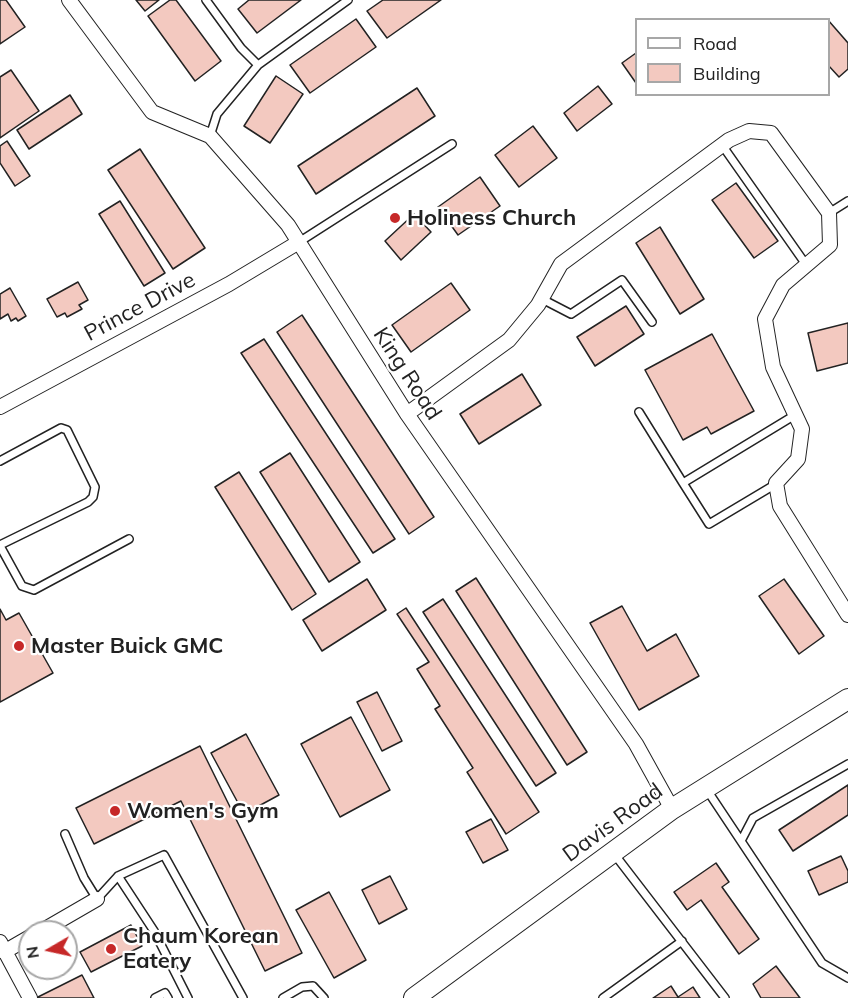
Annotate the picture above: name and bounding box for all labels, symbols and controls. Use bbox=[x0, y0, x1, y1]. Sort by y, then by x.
legend bbox=[635, 18, 830, 96]
text: Road bbox=[693, 32, 737, 55]
text: Building bbox=[693, 62, 761, 85]
place label: Holiness Church bbox=[407, 205, 576, 231]
marker: Holiness Church bbox=[388, 211, 402, 225]
street label: Prince Drive bbox=[80, 267, 200, 347]
street label: King Road bbox=[367, 323, 447, 425]
place label: Master Buick GMC bbox=[31, 633, 223, 659]
marker: Master Buick GMC bbox=[12, 639, 26, 653]
street label: Davis Road bbox=[558, 778, 668, 868]
place label: Women's Gym bbox=[127, 798, 279, 824]
marker: Women's Gym bbox=[108, 804, 122, 818]
north arrow bbox=[18, 920, 78, 980]
place label: Chaum Korean Eatery bbox=[123, 923, 279, 974]
marker: Chaum Korean Eatery bbox=[104, 942, 118, 956]
text: N bbox=[21, 945, 43, 960]

